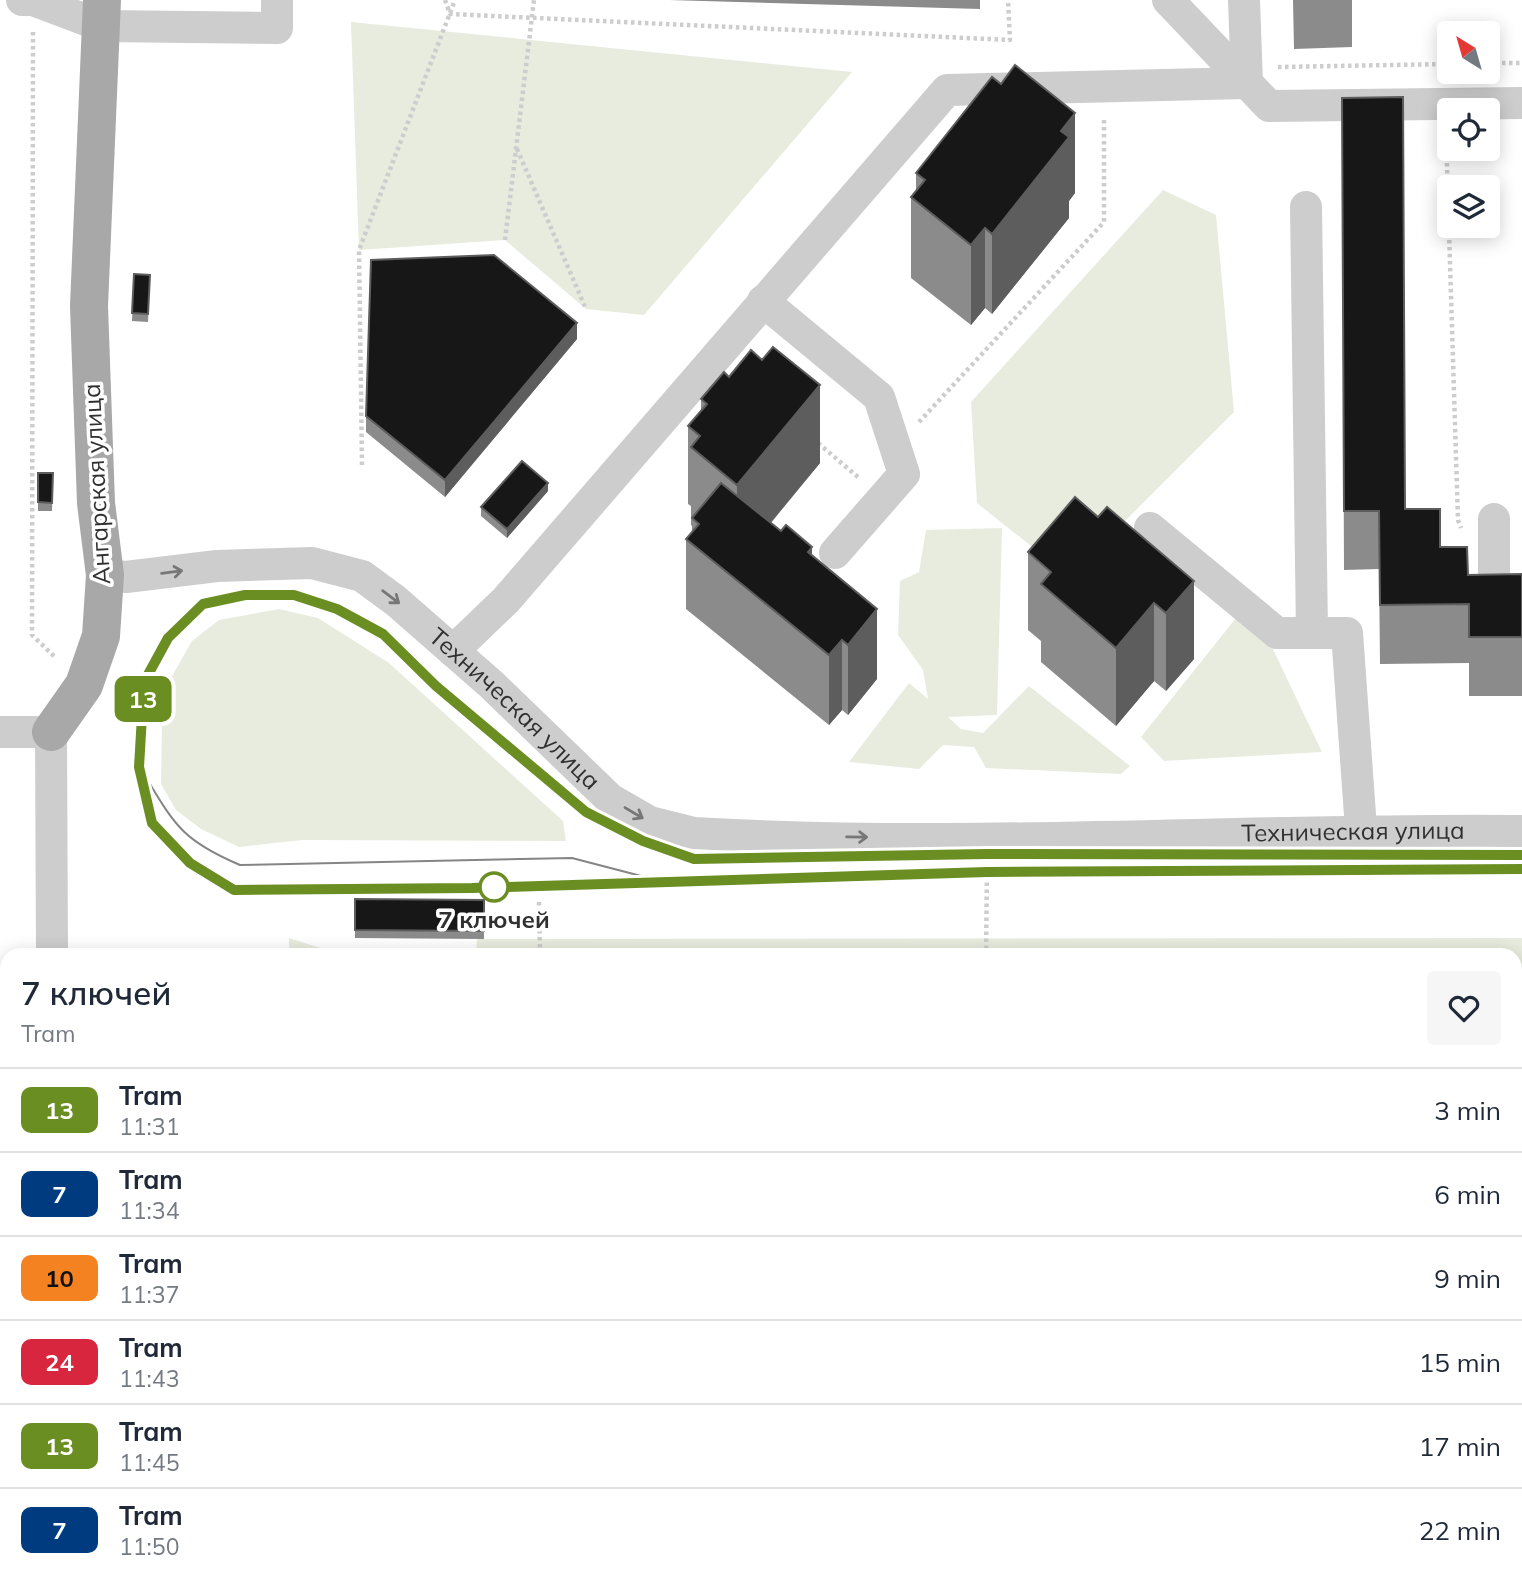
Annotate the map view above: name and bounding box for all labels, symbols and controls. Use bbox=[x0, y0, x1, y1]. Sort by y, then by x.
north arrow bbox=[1437, 21, 1500, 84]
map controls bbox=[1437, 21, 1500, 238]
button: locate bbox=[1437, 98, 1500, 161]
button: layers bbox=[1437, 175, 1500, 238]
street label: Ангарская улица bbox=[76, 383, 116, 585]
one-way arrow bbox=[161, 565, 183, 578]
one-way arrow bbox=[381, 590, 400, 605]
street label: Техническая улица bbox=[423, 621, 607, 795]
line badge: 13 bbox=[111, 676, 174, 722]
text: 13 bbox=[129, 684, 157, 714]
one-way arrow bbox=[623, 806, 643, 820]
street label: Техническая улица bbox=[1241, 815, 1465, 848]
one-way arrow bbox=[845, 830, 868, 844]
marker: 7 ключей bbox=[479, 872, 509, 902]
place label: 7 ключей bbox=[438, 904, 550, 934]
button: heart bbox=[1427, 971, 1501, 1045]
text: 7 ключей bbox=[21, 972, 171, 1013]
text: Tram bbox=[21, 1019, 75, 1048]
text: Tram bbox=[119, 1079, 183, 1112]
text: 3 min bbox=[1434, 1094, 1501, 1127]
text: 13 bbox=[45, 1095, 74, 1125]
text: 11:31 bbox=[119, 1112, 179, 1141]
text: Tram bbox=[119, 1163, 183, 1196]
text: 6 min bbox=[1434, 1178, 1501, 1211]
text: 7 bbox=[52, 1179, 67, 1209]
text: 11:34 bbox=[119, 1196, 179, 1225]
text: Tram bbox=[119, 1247, 183, 1280]
text: 9 min bbox=[1434, 1262, 1501, 1295]
text: 10 bbox=[45, 1263, 74, 1293]
text: 11:37 bbox=[119, 1280, 179, 1309]
text: Tram bbox=[119, 1331, 183, 1364]
text: 15 min bbox=[1419, 1346, 1501, 1379]
text: 24 bbox=[45, 1347, 74, 1377]
text: 11:43 bbox=[119, 1364, 179, 1393]
text: Tram bbox=[119, 1415, 183, 1448]
text: 17 min bbox=[1419, 1430, 1501, 1463]
text: 13 bbox=[45, 1431, 74, 1461]
text: 11:45 bbox=[119, 1448, 179, 1477]
text: Tram bbox=[119, 1499, 183, 1532]
text: 22 min bbox=[1419, 1514, 1501, 1547]
text: 7 bbox=[52, 1515, 67, 1545]
text: 11:50 bbox=[119, 1532, 179, 1561]

